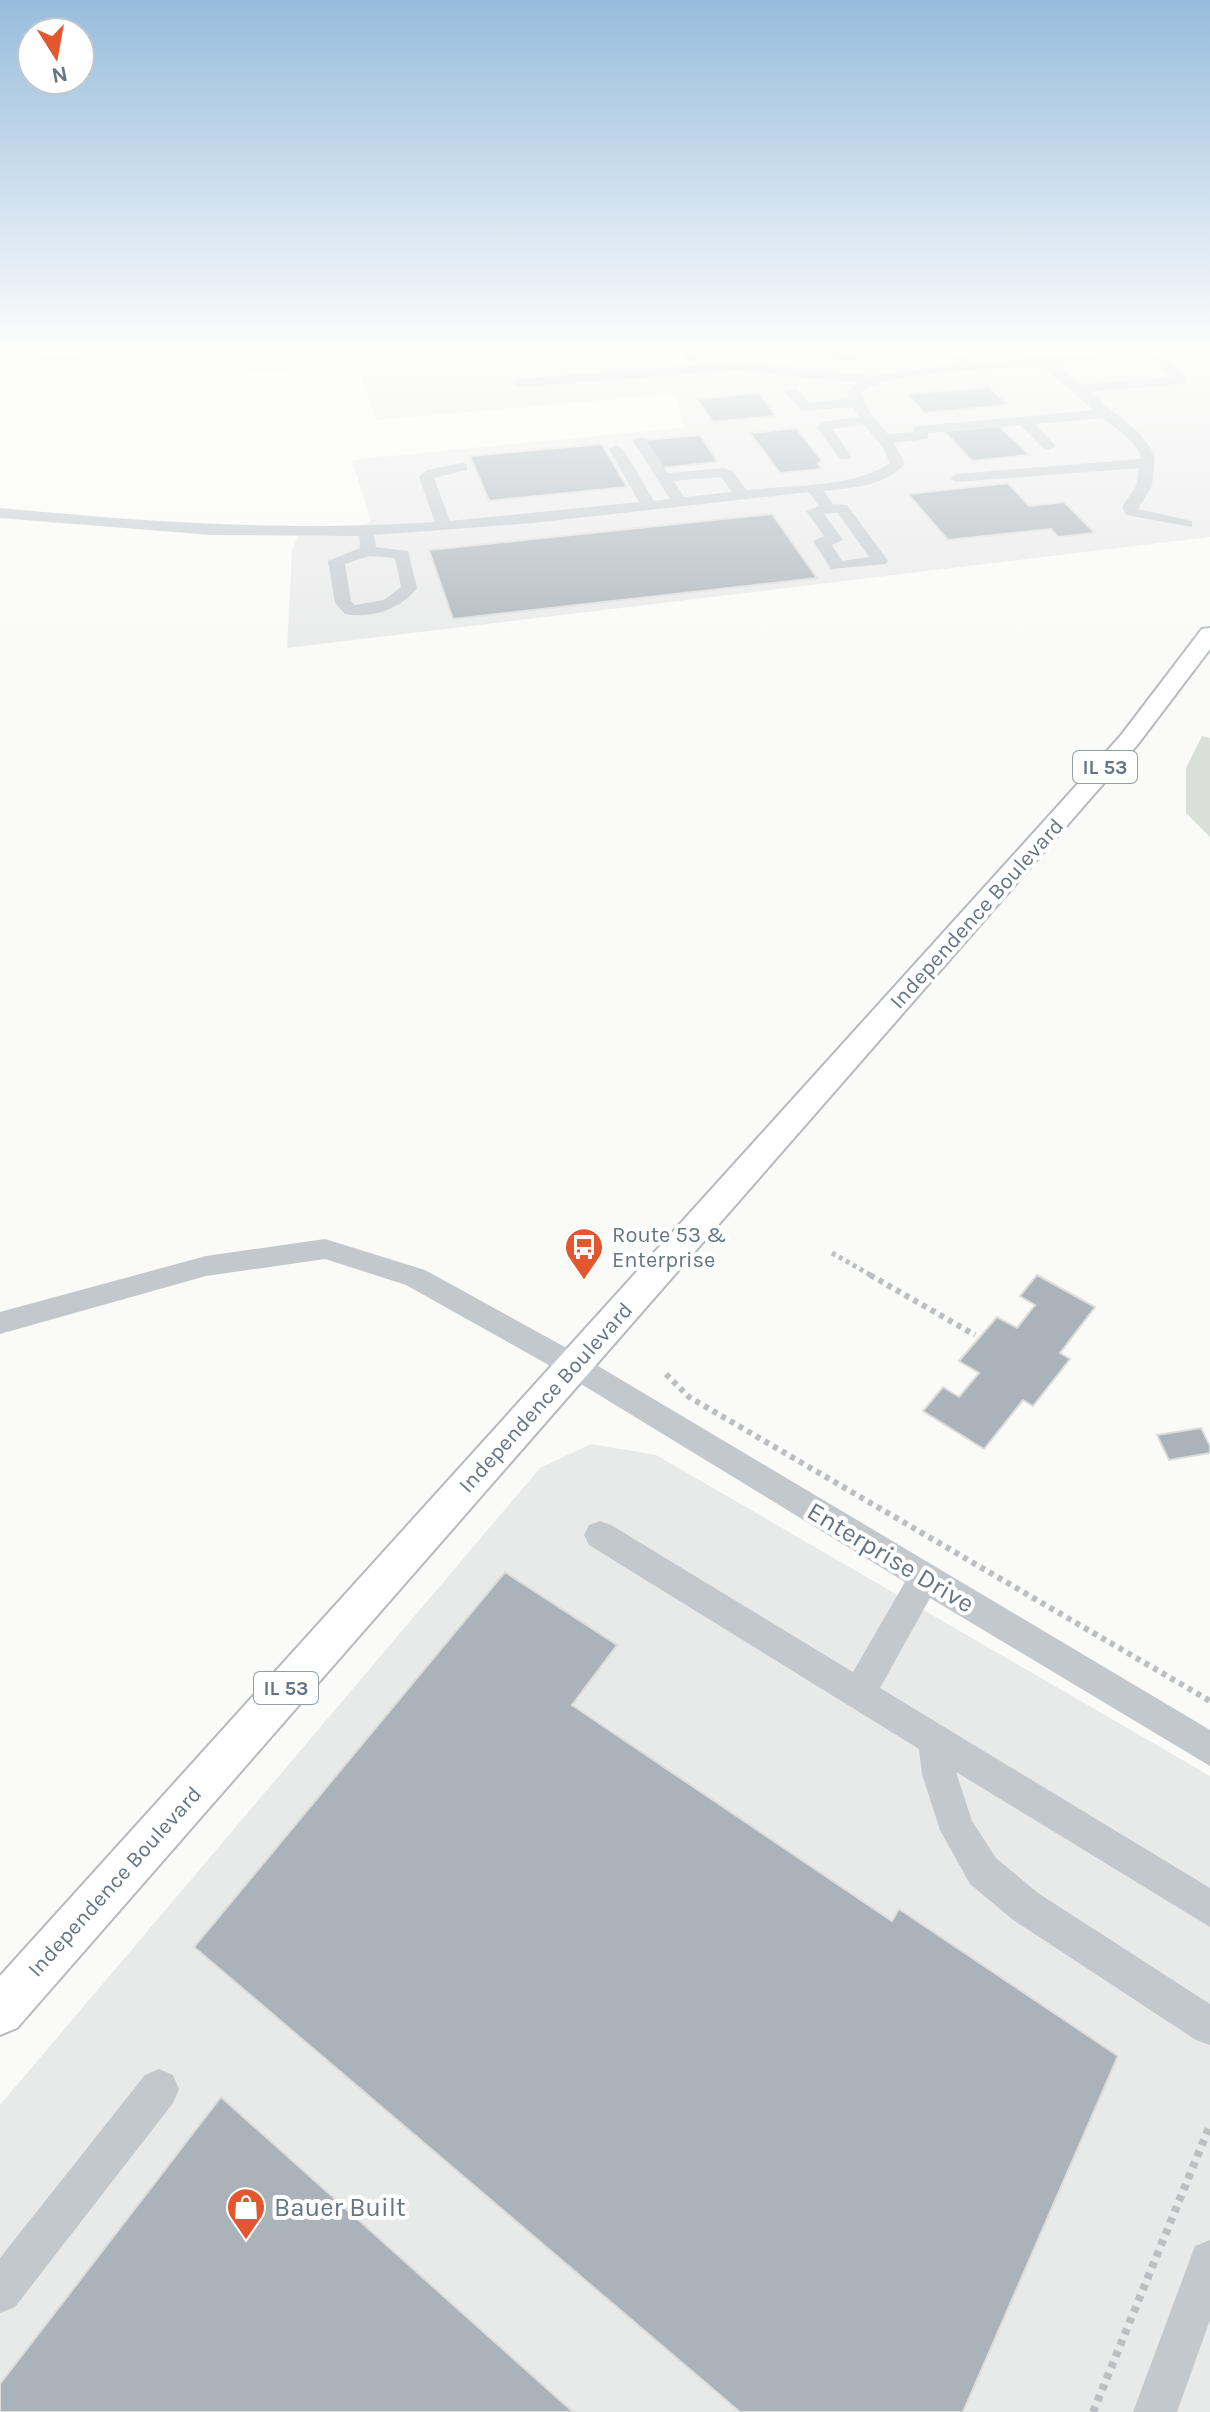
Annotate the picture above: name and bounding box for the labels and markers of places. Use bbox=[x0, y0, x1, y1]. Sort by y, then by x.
place label: Route 53 & Enterprise bbox=[612, 1222, 726, 1273]
bus stop icon: Route 53 & Enterprise bbox=[563, 1226, 605, 1281]
shop icon: Bauer Built bbox=[225, 2186, 267, 2241]
place label: Bauer Built bbox=[274, 2192, 406, 2223]

